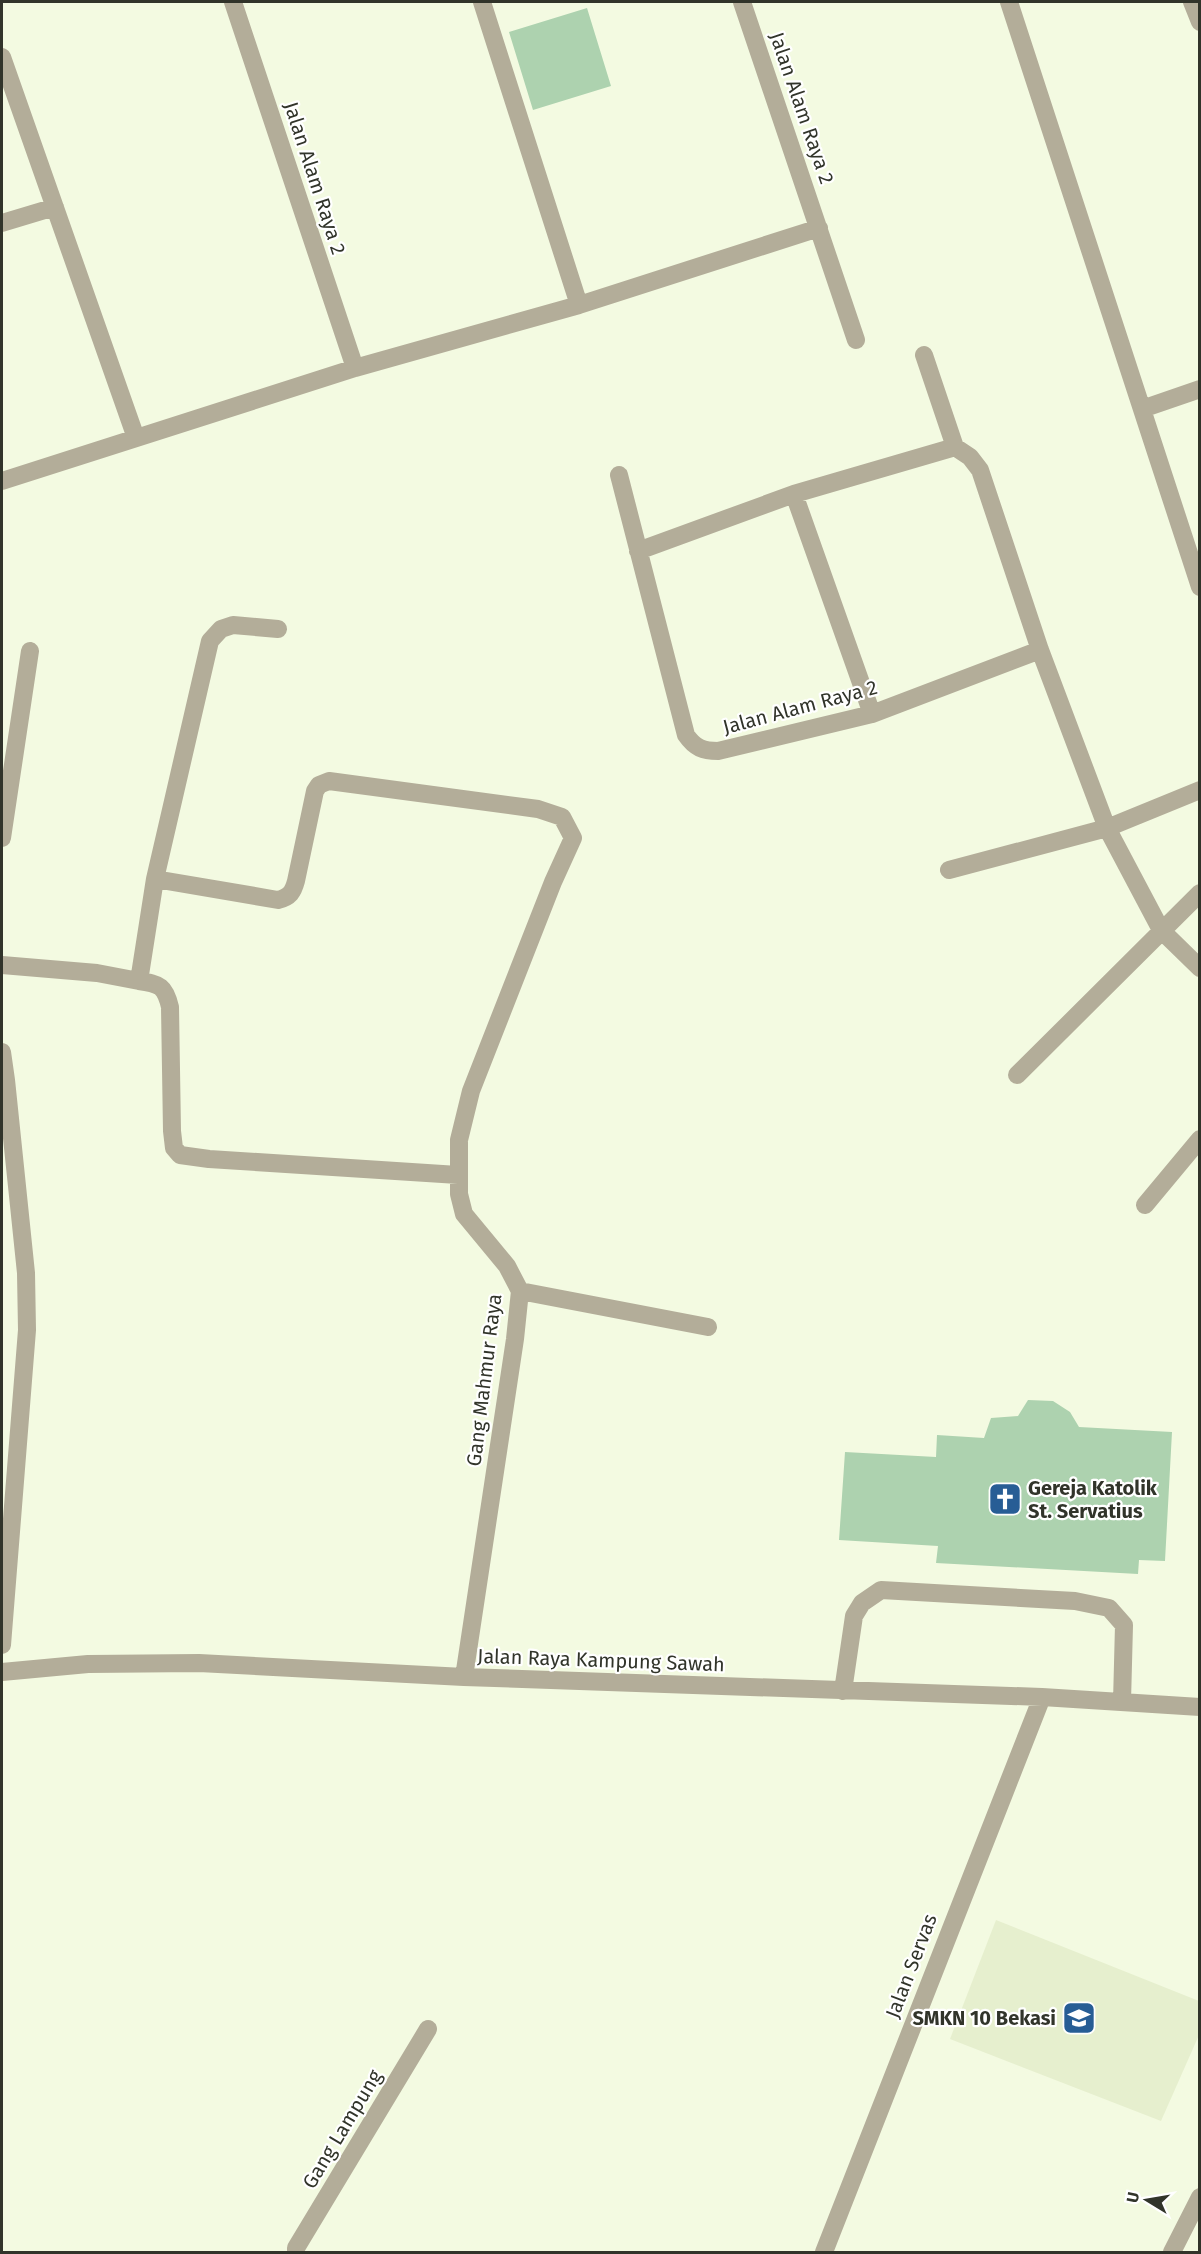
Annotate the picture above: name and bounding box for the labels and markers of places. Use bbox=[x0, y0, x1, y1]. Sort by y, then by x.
place label: Gereja Katolik St. Servatius bbox=[1028, 1476, 1158, 1523]
church icon: Gereja Katolik St. Servatius bbox=[987, 1481, 1023, 1517]
school or university icon: SMKN 10 Bekasi bbox=[1061, 2000, 1097, 2036]
place label: SMKN 10 Bekasi bbox=[912, 2006, 1056, 2030]

